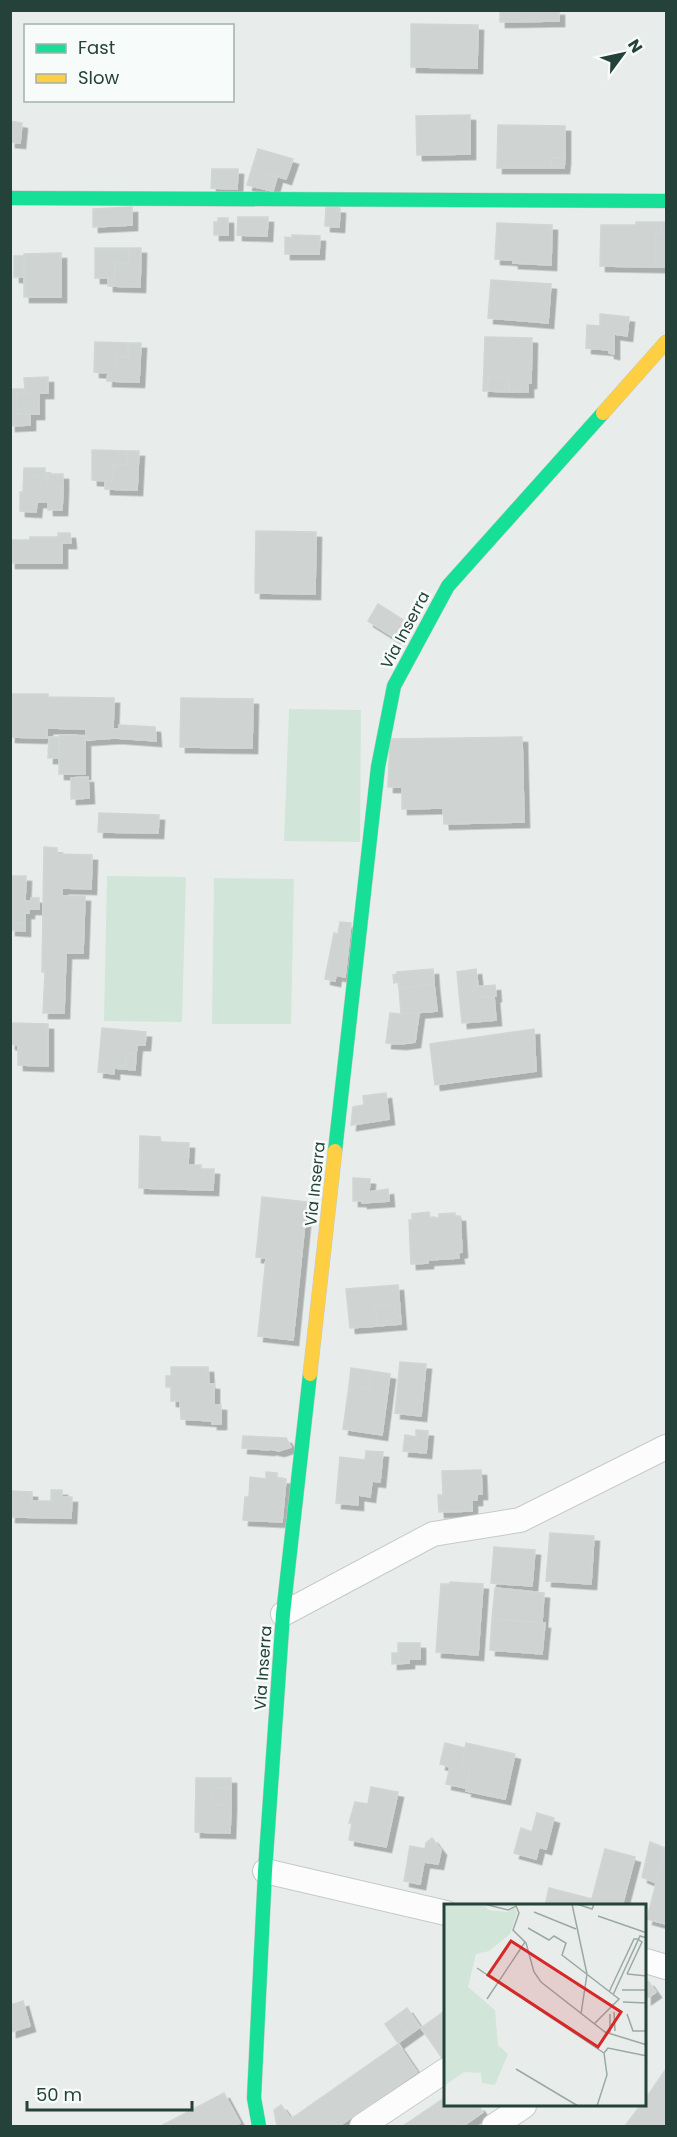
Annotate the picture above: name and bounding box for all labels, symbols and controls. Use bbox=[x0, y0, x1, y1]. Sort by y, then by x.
legend bbox=[24, 24, 234, 102]
north arrow bbox=[593, 24, 653, 84]
text: Fast bbox=[78, 35, 115, 60]
text: N bbox=[622, 35, 648, 57]
text: Slow bbox=[78, 65, 120, 90]
street label: Via Inserra bbox=[375, 587, 435, 673]
street label: Via Inserra bbox=[299, 1141, 331, 1227]
street label: Via Inserra bbox=[249, 1625, 277, 1711]
inset map bbox=[444, 1904, 647, 2107]
scale bar bbox=[27, 2074, 192, 2112]
text: 50 m bbox=[36, 2082, 82, 2107]

